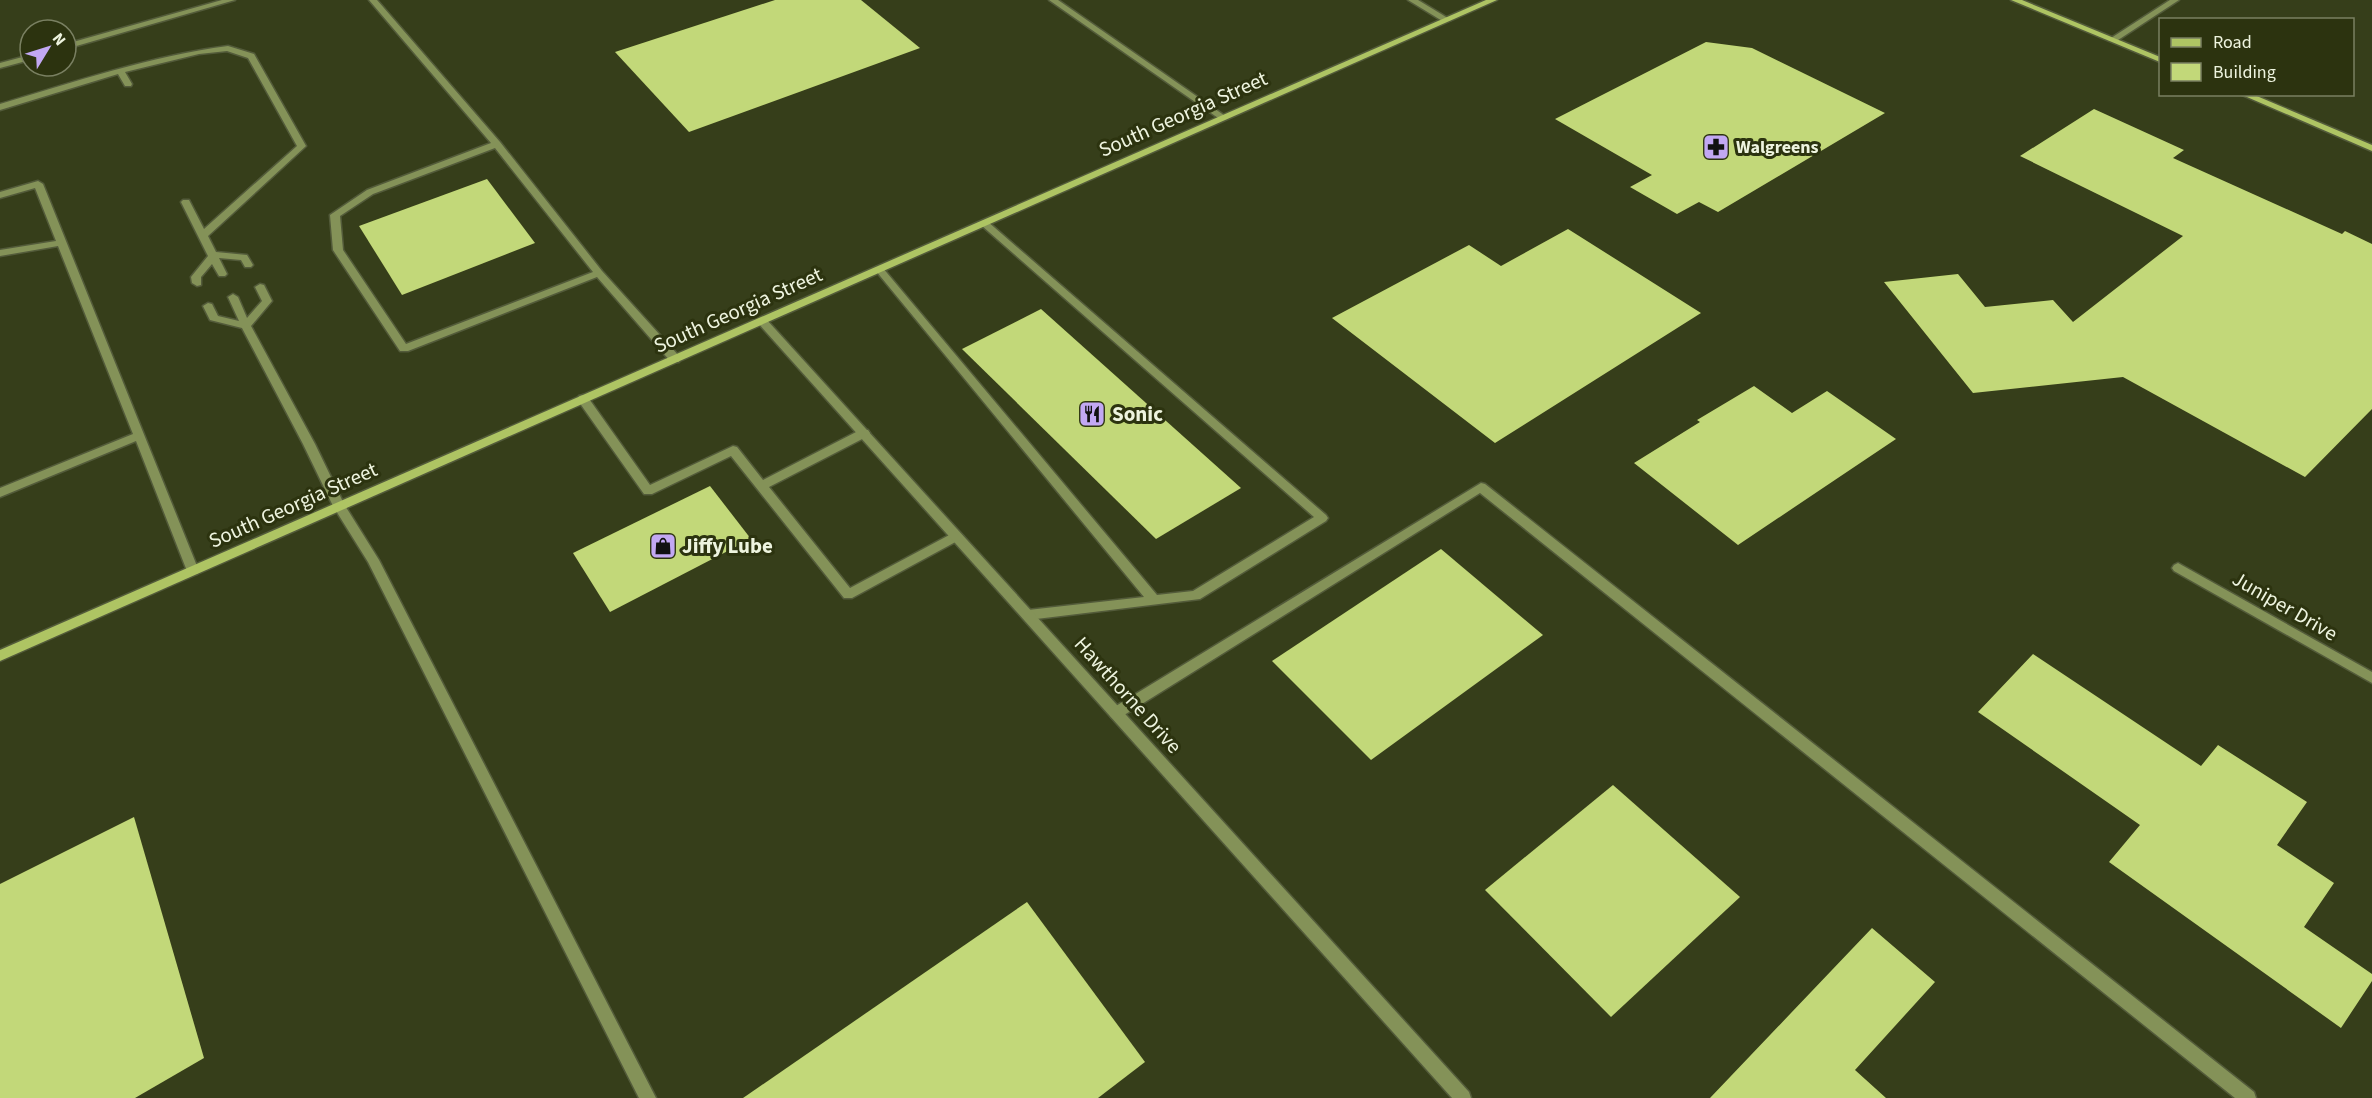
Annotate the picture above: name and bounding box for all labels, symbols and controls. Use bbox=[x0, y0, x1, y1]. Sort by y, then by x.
north arrow bbox=[18, 18, 78, 78]
legend bbox=[2159, 18, 2354, 96]
text: N bbox=[47, 28, 71, 50]
text: Road bbox=[2213, 30, 2252, 55]
text: Building bbox=[2213, 60, 2276, 85]
street label: South Georgia Street bbox=[1094, 63, 1272, 165]
pharmacy icon: Walgreens bbox=[1701, 132, 1731, 162]
place label: Walgreens bbox=[1736, 135, 1819, 160]
street label: South Georgia Street bbox=[649, 259, 827, 361]
restaurant icon: Sonic bbox=[1077, 399, 1107, 429]
place label: Sonic bbox=[1112, 399, 1163, 429]
street label: South Georgia Street bbox=[204, 454, 382, 556]
shop icon: Jiffy Lube bbox=[648, 531, 678, 561]
place label: Jiffy Lube bbox=[682, 531, 773, 561]
street label: Juniper Drive bbox=[2227, 564, 2343, 648]
street label: Hawthorne Drive bbox=[1067, 630, 1189, 760]

